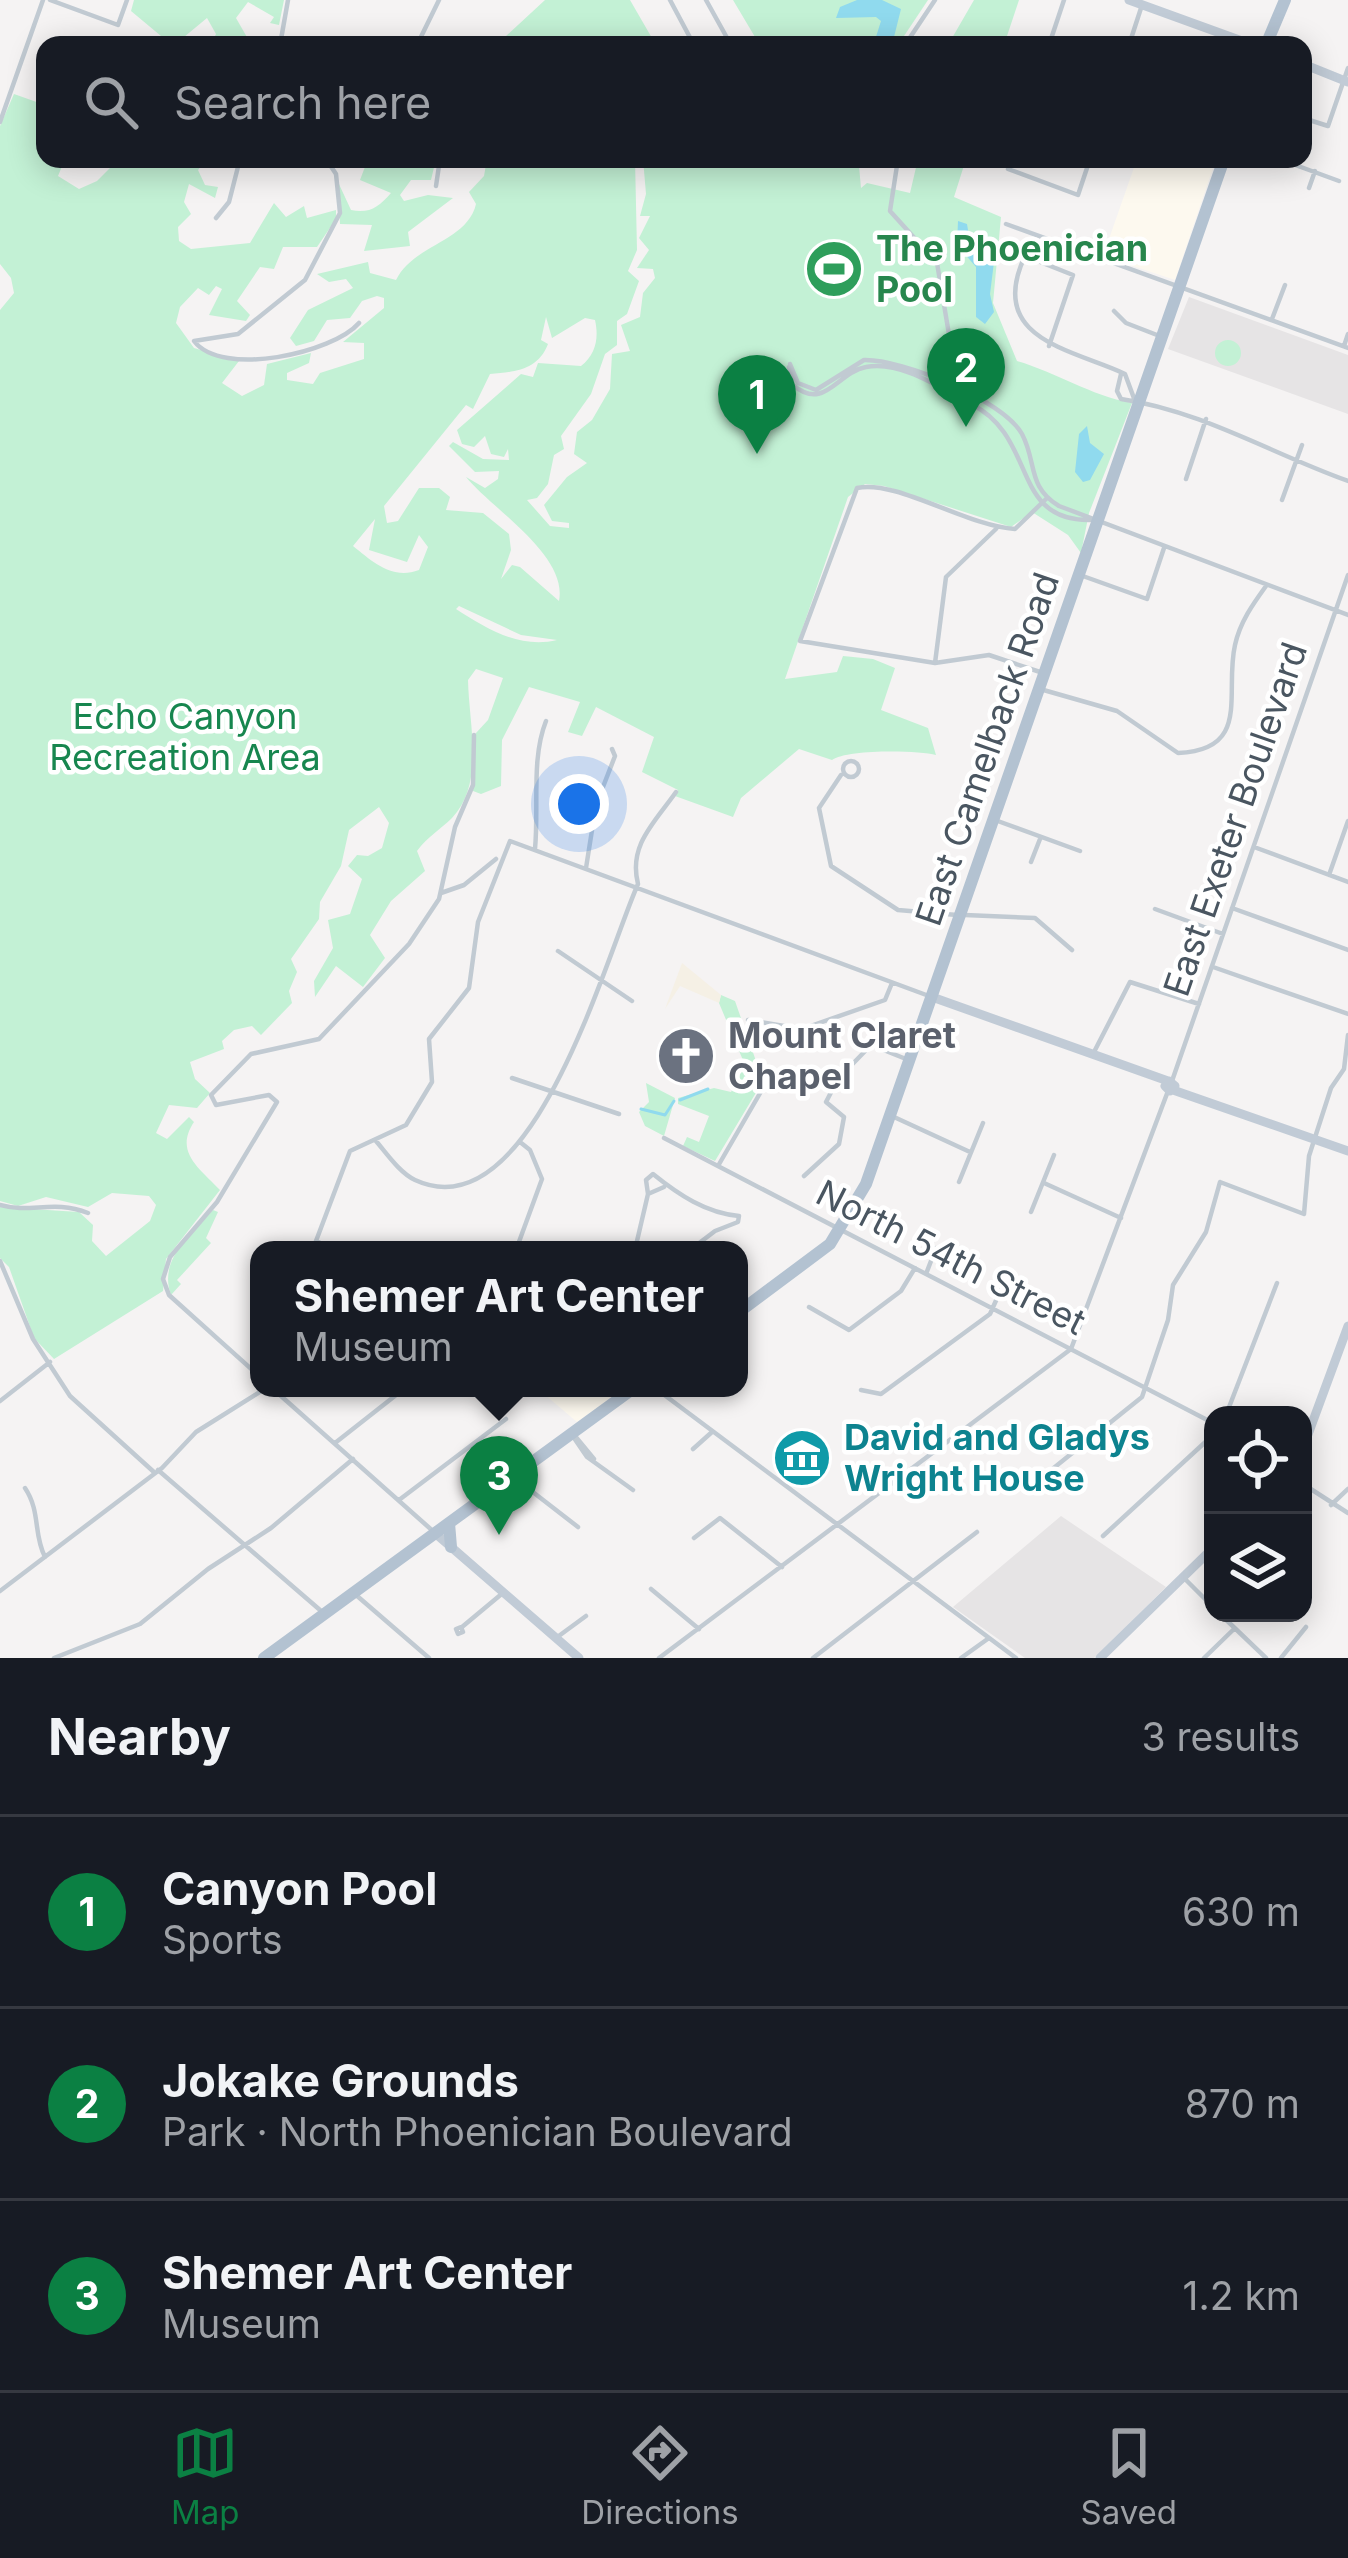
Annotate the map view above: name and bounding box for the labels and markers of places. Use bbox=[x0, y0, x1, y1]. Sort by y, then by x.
place label: The Phoenician Pool bbox=[876, 226, 1148, 311]
sports icon: The Phoenician Pool bbox=[803, 238, 865, 300]
pin: 2 bbox=[927, 328, 1005, 427]
pin: 1 bbox=[718, 355, 796, 454]
place label: Mount Claret Chapel bbox=[728, 1013, 956, 1098]
church icon: Mount Claret Chapel bbox=[655, 1025, 717, 1087]
place label: David and Gladys Wright House bbox=[844, 1415, 1150, 1500]
museum icon: David and Gladys Wright House bbox=[771, 1427, 833, 1489]
pin: 3 bbox=[460, 1436, 538, 1535]

